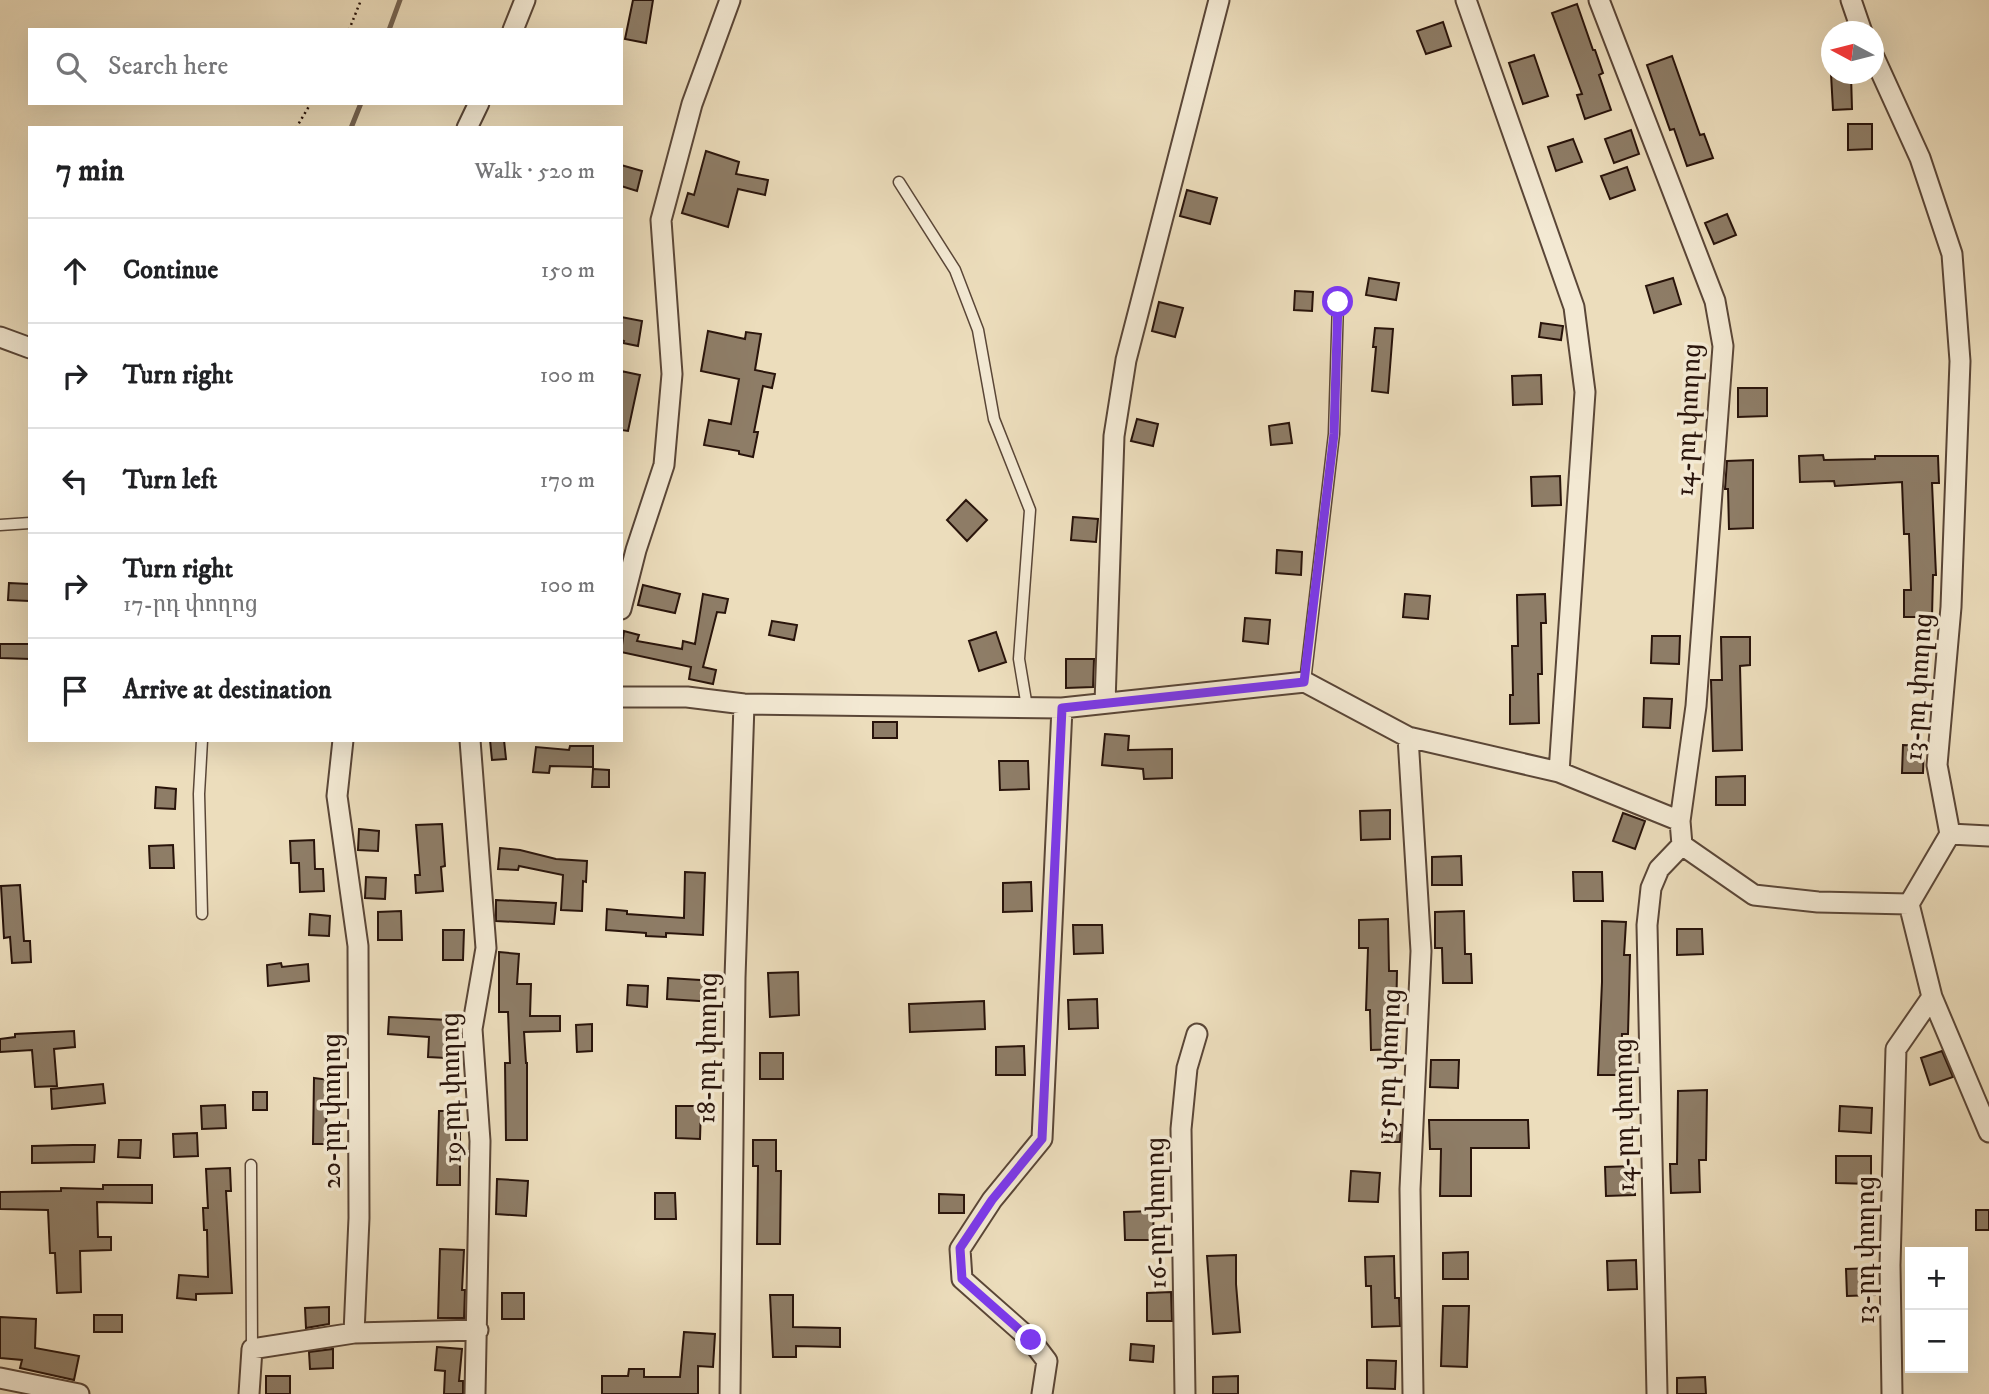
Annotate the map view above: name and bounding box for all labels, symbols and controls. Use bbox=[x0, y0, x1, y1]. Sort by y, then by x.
north arrow bbox=[1821, 21, 1884, 84]
search box bbox=[28, 28, 623, 105]
icon: search bbox=[52, 48, 90, 86]
text: Search here bbox=[108, 50, 228, 83]
text: 7 min bbox=[56, 153, 124, 190]
text: Walk · 520 m bbox=[475, 157, 595, 186]
icon: ahead bbox=[56, 252, 94, 290]
text: Continue bbox=[123, 254, 218, 287]
text: 150 m bbox=[541, 256, 595, 285]
route start bbox=[1322, 286, 1353, 317]
street label: 14-րդ փողոց bbox=[1669, 342, 1709, 498]
icon: right bbox=[56, 357, 94, 395]
text: Turn right bbox=[123, 359, 233, 392]
text: 100 m bbox=[540, 361, 595, 390]
icon: left bbox=[56, 462, 94, 500]
text: Turn left bbox=[123, 464, 217, 497]
text: 170 m bbox=[540, 466, 595, 495]
text: Turn right bbox=[123, 553, 233, 586]
icon: right bbox=[56, 567, 94, 605]
text: 100 m bbox=[540, 571, 595, 600]
text: 17-րդ փողոց bbox=[123, 590, 258, 619]
street label: 13-րդ փողոց bbox=[1897, 612, 1941, 762]
icon: arrive bbox=[56, 672, 94, 710]
text: Arrive at destination bbox=[123, 674, 332, 707]
street label: 18-րդ փողոց bbox=[690, 972, 726, 1124]
street label: 15-րդ փողոց bbox=[1369, 988, 1409, 1140]
street label: 19-րդ փողոց bbox=[434, 1012, 470, 1164]
street label: 20-րդ փողոց bbox=[316, 1033, 349, 1189]
street label: 14-րդ փողոց bbox=[1607, 1038, 1643, 1192]
street label: 16-րդ փողոց bbox=[1139, 1137, 1175, 1289]
street label: 13-րդ փողոց bbox=[1850, 1176, 1883, 1324]
map controls bbox=[1905, 1247, 1968, 1373]
button: + bbox=[1905, 1247, 1968, 1310]
button: − bbox=[1905, 1310, 1968, 1373]
route end bbox=[1015, 1324, 1046, 1355]

